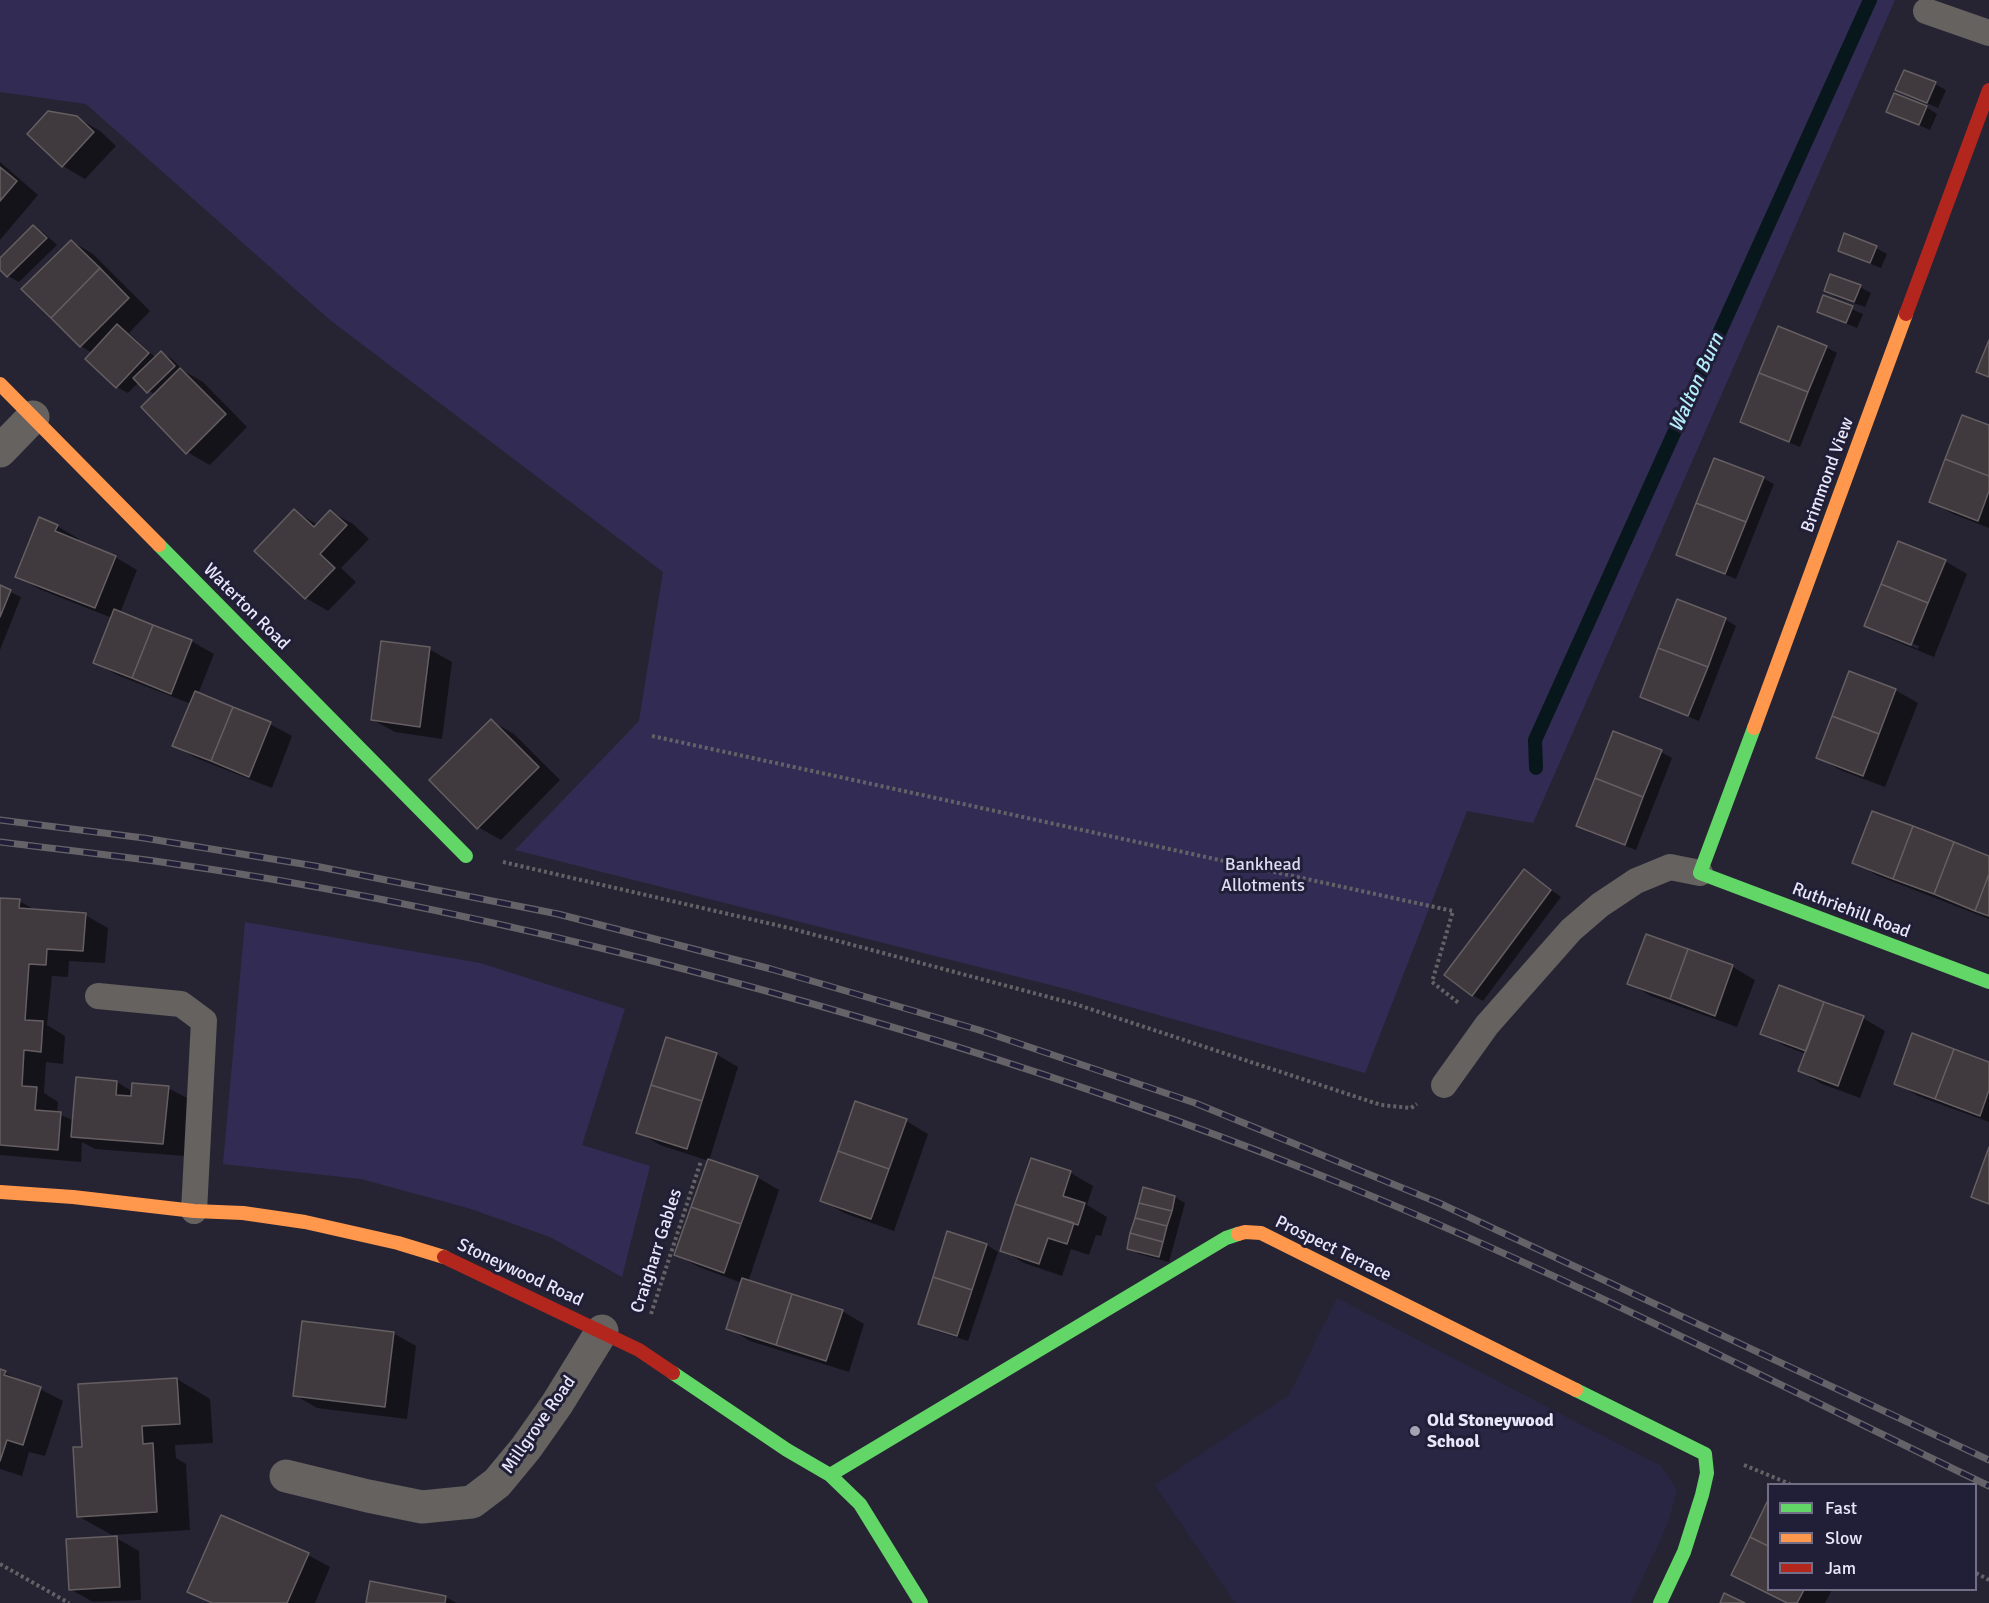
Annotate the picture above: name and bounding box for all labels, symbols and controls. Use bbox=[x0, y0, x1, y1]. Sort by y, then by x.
water label: Walton Burn bbox=[1665, 330, 1729, 436]
street label: Brimmond View bbox=[1797, 415, 1859, 535]
street label: Waterton Road bbox=[198, 559, 294, 655]
park label: Bankhead Allotments bbox=[1221, 854, 1305, 896]
street label: Ruthriehill Road bbox=[1789, 879, 1913, 943]
street label: Craigharr Gables bbox=[627, 1186, 687, 1316]
street label: Prospect Terrace bbox=[1271, 1212, 1395, 1286]
street label: Stoneywood Road bbox=[454, 1234, 586, 1312]
street label: Millgrove Road bbox=[497, 1372, 581, 1478]
place label: Old Stoneywood School bbox=[1427, 1410, 1554, 1452]
marker: Old Stoneywood School bbox=[1408, 1424, 1422, 1438]
legend bbox=[1767, 1483, 1977, 1591]
text: Fast bbox=[1825, 1497, 1857, 1519]
text: Slow bbox=[1825, 1527, 1862, 1549]
text: Jam bbox=[1825, 1557, 1856, 1579]

